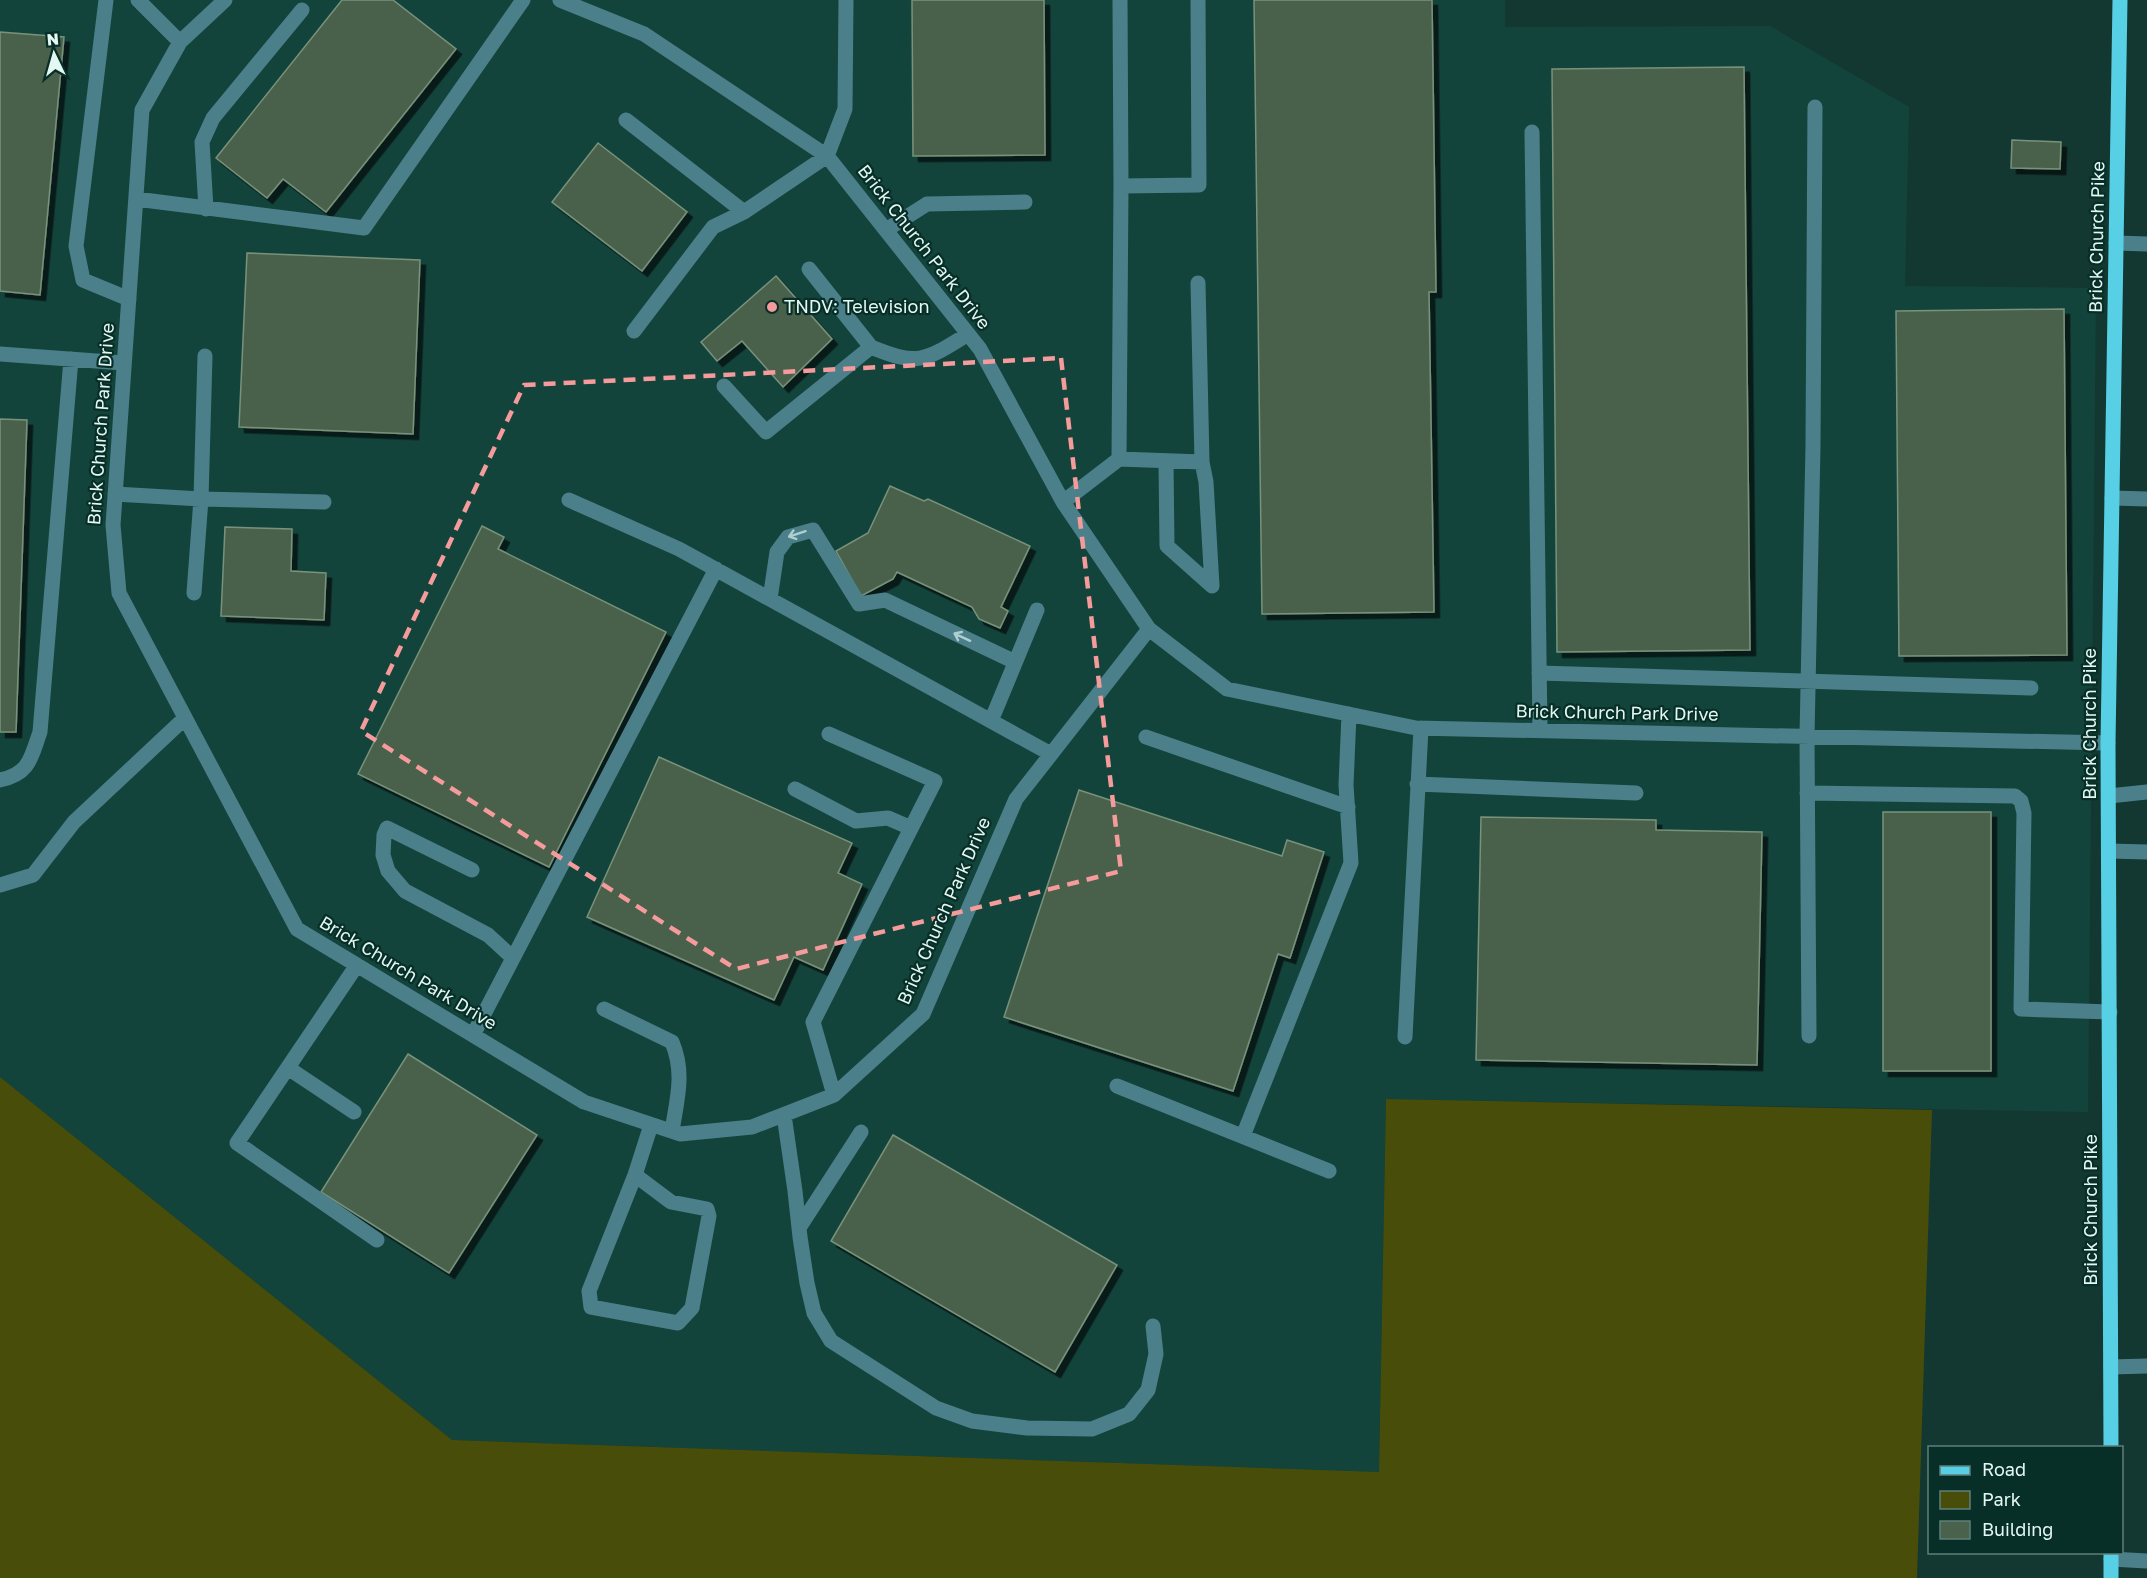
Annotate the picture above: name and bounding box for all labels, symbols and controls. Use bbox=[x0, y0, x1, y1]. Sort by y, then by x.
north arrow bbox=[24, 24, 84, 84]
text: N bbox=[46, 29, 60, 50]
street label: Brick Church Park Drive bbox=[854, 160, 996, 333]
street label: Brick Church Pike bbox=[2084, 161, 2108, 313]
place label: TNDV: Television bbox=[784, 295, 929, 317]
marker: TNDV: Television bbox=[765, 300, 779, 314]
street label: Brick Church Park Drive bbox=[82, 322, 118, 526]
one-way arrow bbox=[788, 529, 807, 540]
one-way arrow bbox=[954, 630, 972, 642]
street label: Brick Church Pike bbox=[2078, 648, 2100, 800]
street label: Brick Church Park Drive bbox=[1515, 699, 1719, 725]
street label: Brick Church Park Drive bbox=[892, 813, 994, 1008]
street label: Brick Church Park Drive bbox=[316, 910, 501, 1034]
street label: Brick Church Pike bbox=[2079, 1134, 2101, 1286]
legend bbox=[1928, 1446, 2123, 1554]
text: Road bbox=[1982, 1458, 2026, 1480]
text: Park bbox=[1982, 1488, 2021, 1510]
text: Building bbox=[1982, 1518, 2053, 1540]

